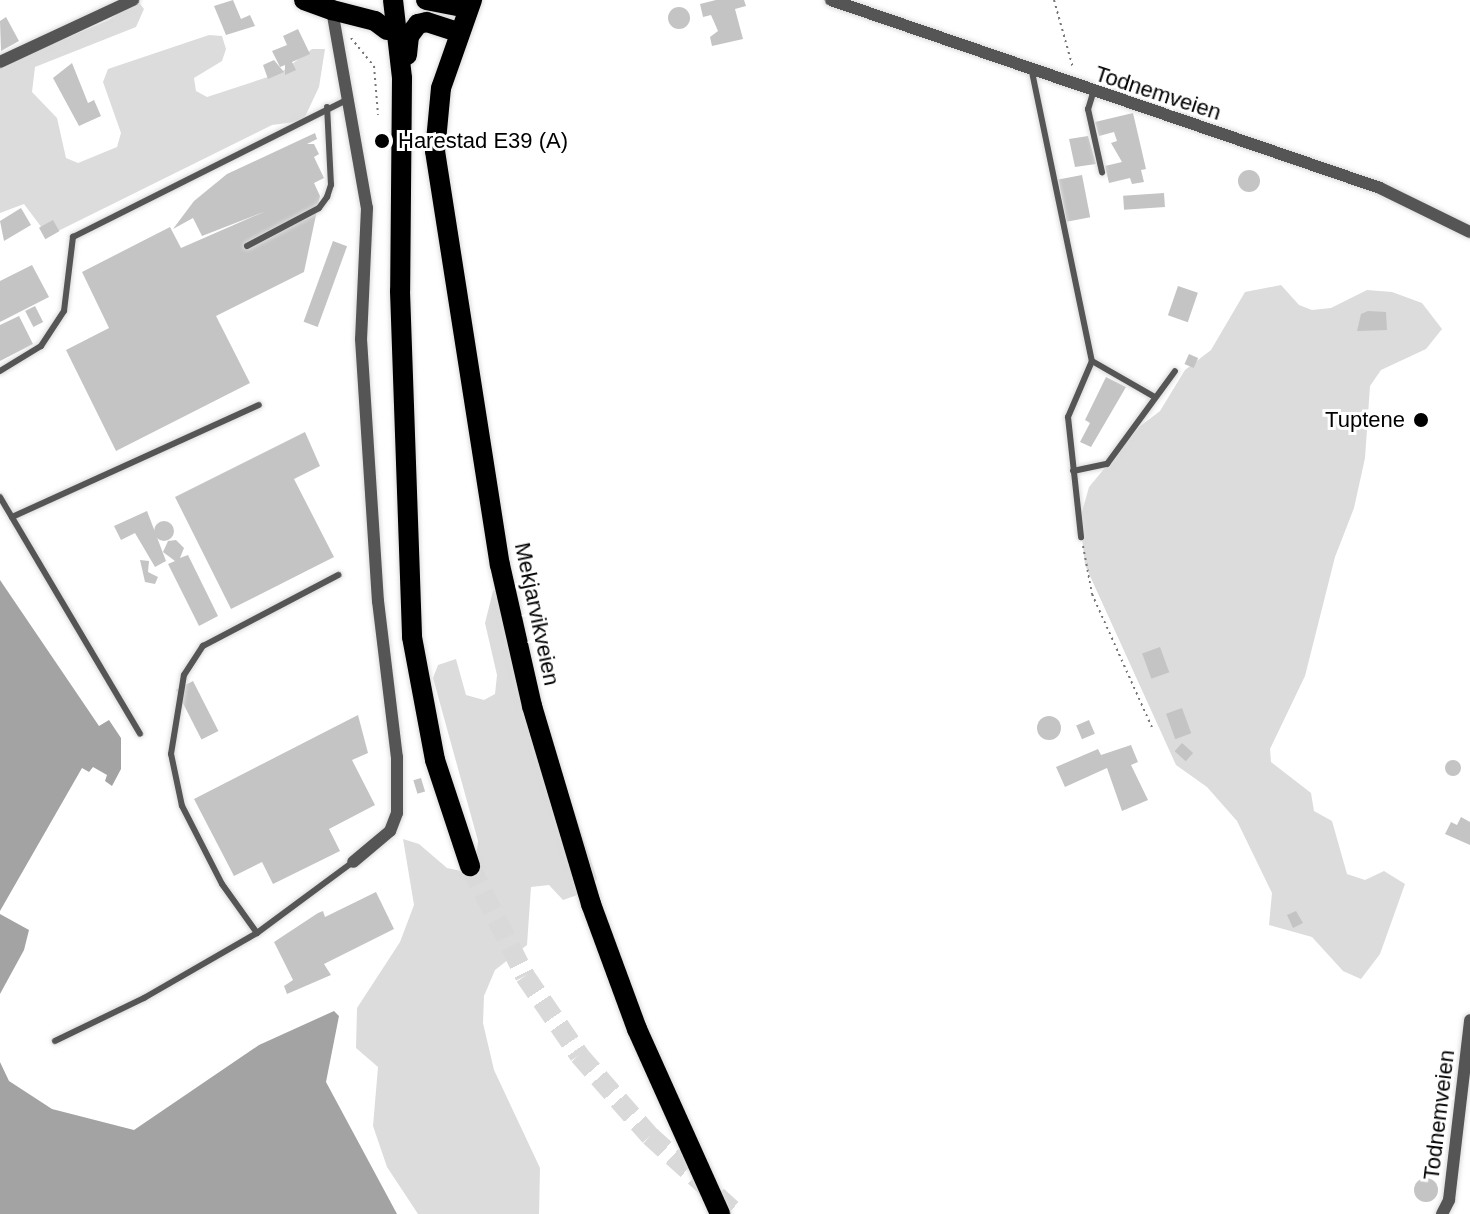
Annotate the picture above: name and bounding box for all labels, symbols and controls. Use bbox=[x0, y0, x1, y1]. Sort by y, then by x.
street label: Todnemveien bbox=[1092, 60, 1224, 126]
place label: Harestad E39 (A) bbox=[398, 128, 568, 154]
marker: Harestad E39 (A) bbox=[373, 132, 391, 150]
place label: Tuptene bbox=[1325, 407, 1405, 433]
marker: Tuptene bbox=[1412, 411, 1430, 429]
street label: Mekjarvikveien bbox=[509, 540, 565, 688]
street label: Todnemveien bbox=[1418, 1048, 1460, 1182]

